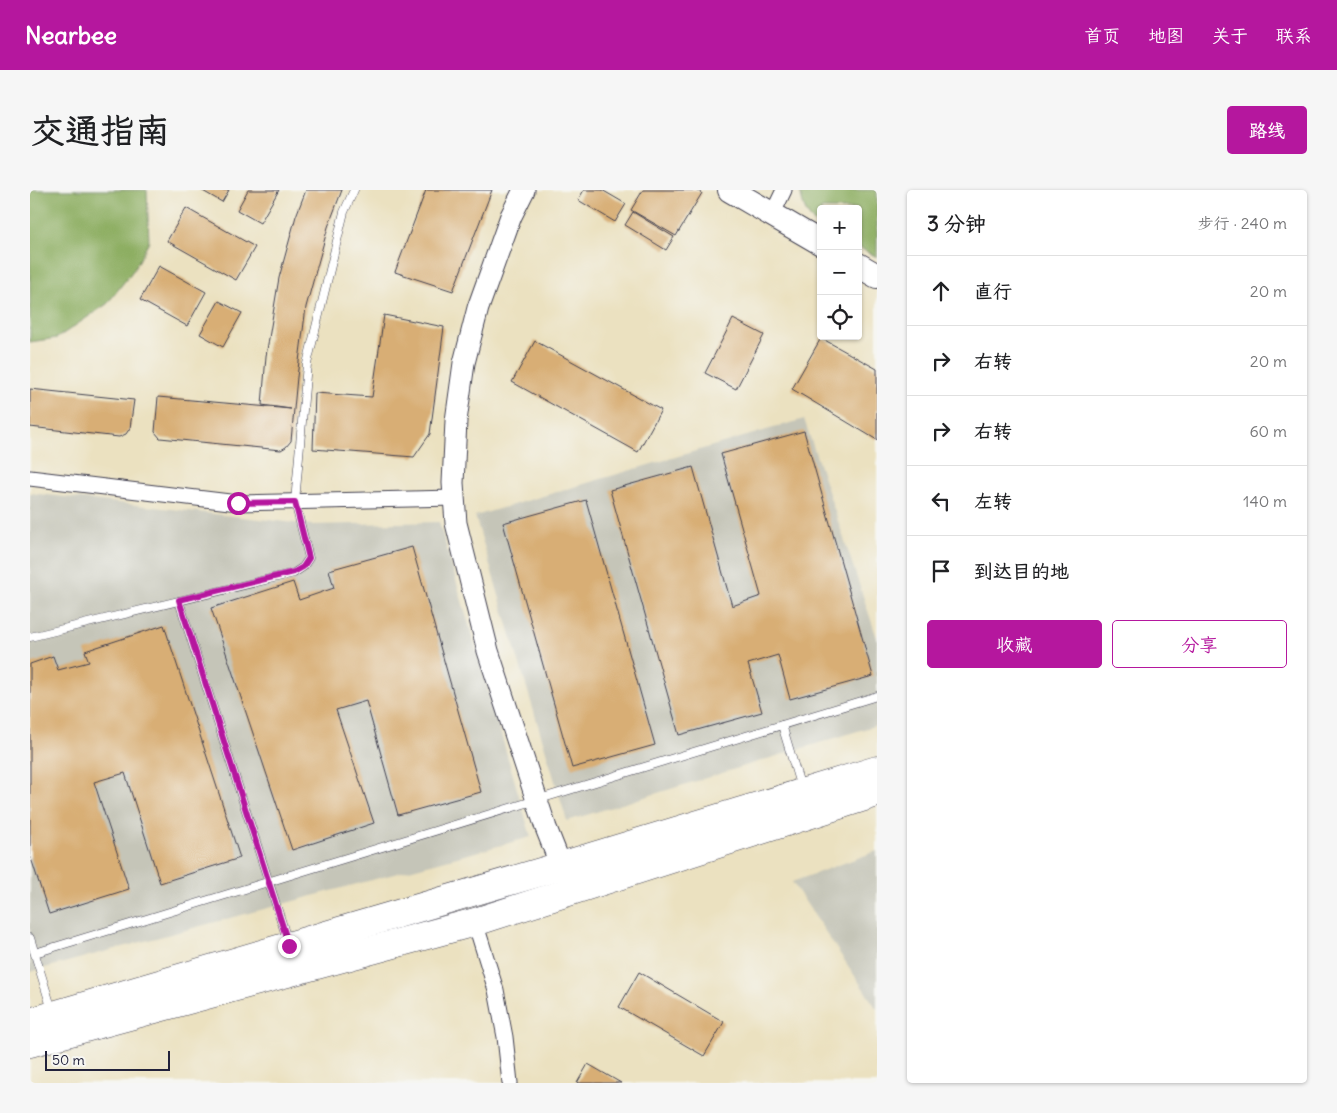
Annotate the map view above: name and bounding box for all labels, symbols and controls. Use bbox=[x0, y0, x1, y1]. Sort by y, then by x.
text: Nearbee bbox=[25, 20, 117, 50]
text: 首页 bbox=[1084, 24, 1120, 47]
text: 地图 bbox=[1148, 24, 1184, 47]
text: 关于 bbox=[1212, 24, 1248, 47]
text: 联系 bbox=[1276, 24, 1312, 47]
button: 路线 bbox=[1227, 106, 1307, 154]
text: 交通指南 bbox=[30, 108, 170, 152]
map controls bbox=[817, 205, 862, 340]
button: + bbox=[817, 205, 862, 250]
text: 3 分钟 bbox=[927, 210, 986, 237]
text: 步行 · 240 m bbox=[1198, 213, 1287, 233]
button: − bbox=[817, 250, 862, 295]
icon: ahead bbox=[927, 277, 955, 305]
text: 直行 bbox=[974, 279, 1012, 303]
text: 20 m bbox=[1250, 281, 1287, 301]
button: locate bbox=[817, 295, 862, 340]
icon: right bbox=[927, 347, 955, 375]
text: 右转 bbox=[974, 349, 1012, 373]
text: 20 m bbox=[1250, 351, 1287, 371]
icon: right bbox=[927, 417, 955, 445]
text: 右转 bbox=[974, 419, 1012, 443]
text: 60 m bbox=[1249, 421, 1287, 441]
icon: left bbox=[927, 487, 955, 515]
text: 左转 bbox=[974, 489, 1012, 513]
text: 140 m bbox=[1243, 491, 1287, 511]
route start bbox=[227, 492, 250, 515]
icon: arrive bbox=[927, 557, 955, 585]
text: 到达目的地 bbox=[974, 559, 1069, 583]
button: 收藏 bbox=[927, 620, 1102, 668]
button: 分享 bbox=[1112, 620, 1287, 668]
route end bbox=[278, 935, 301, 958]
scale bar bbox=[45, 1048, 170, 1071]
text: 50 m bbox=[52, 1051, 85, 1069]

